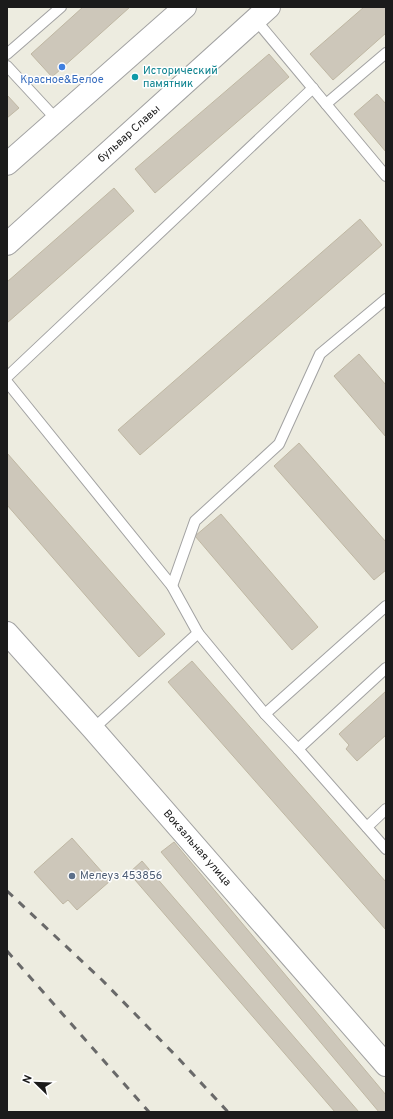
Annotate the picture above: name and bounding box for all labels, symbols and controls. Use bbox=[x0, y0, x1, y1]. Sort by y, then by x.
marker: Красное&Белое bbox=[57, 62, 67, 72]
place label: Исторический памятник bbox=[143, 64, 218, 91]
marker: Исторический памятник bbox=[130, 72, 140, 82]
place label: Красное&Белое bbox=[20, 73, 104, 87]
street label: бульвар Славы bbox=[95, 102, 163, 166]
street label: Вокзальная улица bbox=[160, 807, 234, 889]
place label: Мелеуз 453856 bbox=[80, 869, 162, 883]
marker: Мелеуз 453856 bbox=[67, 871, 77, 881]
north arrow bbox=[16, 1063, 56, 1103]
text: N bbox=[20, 1073, 36, 1086]

